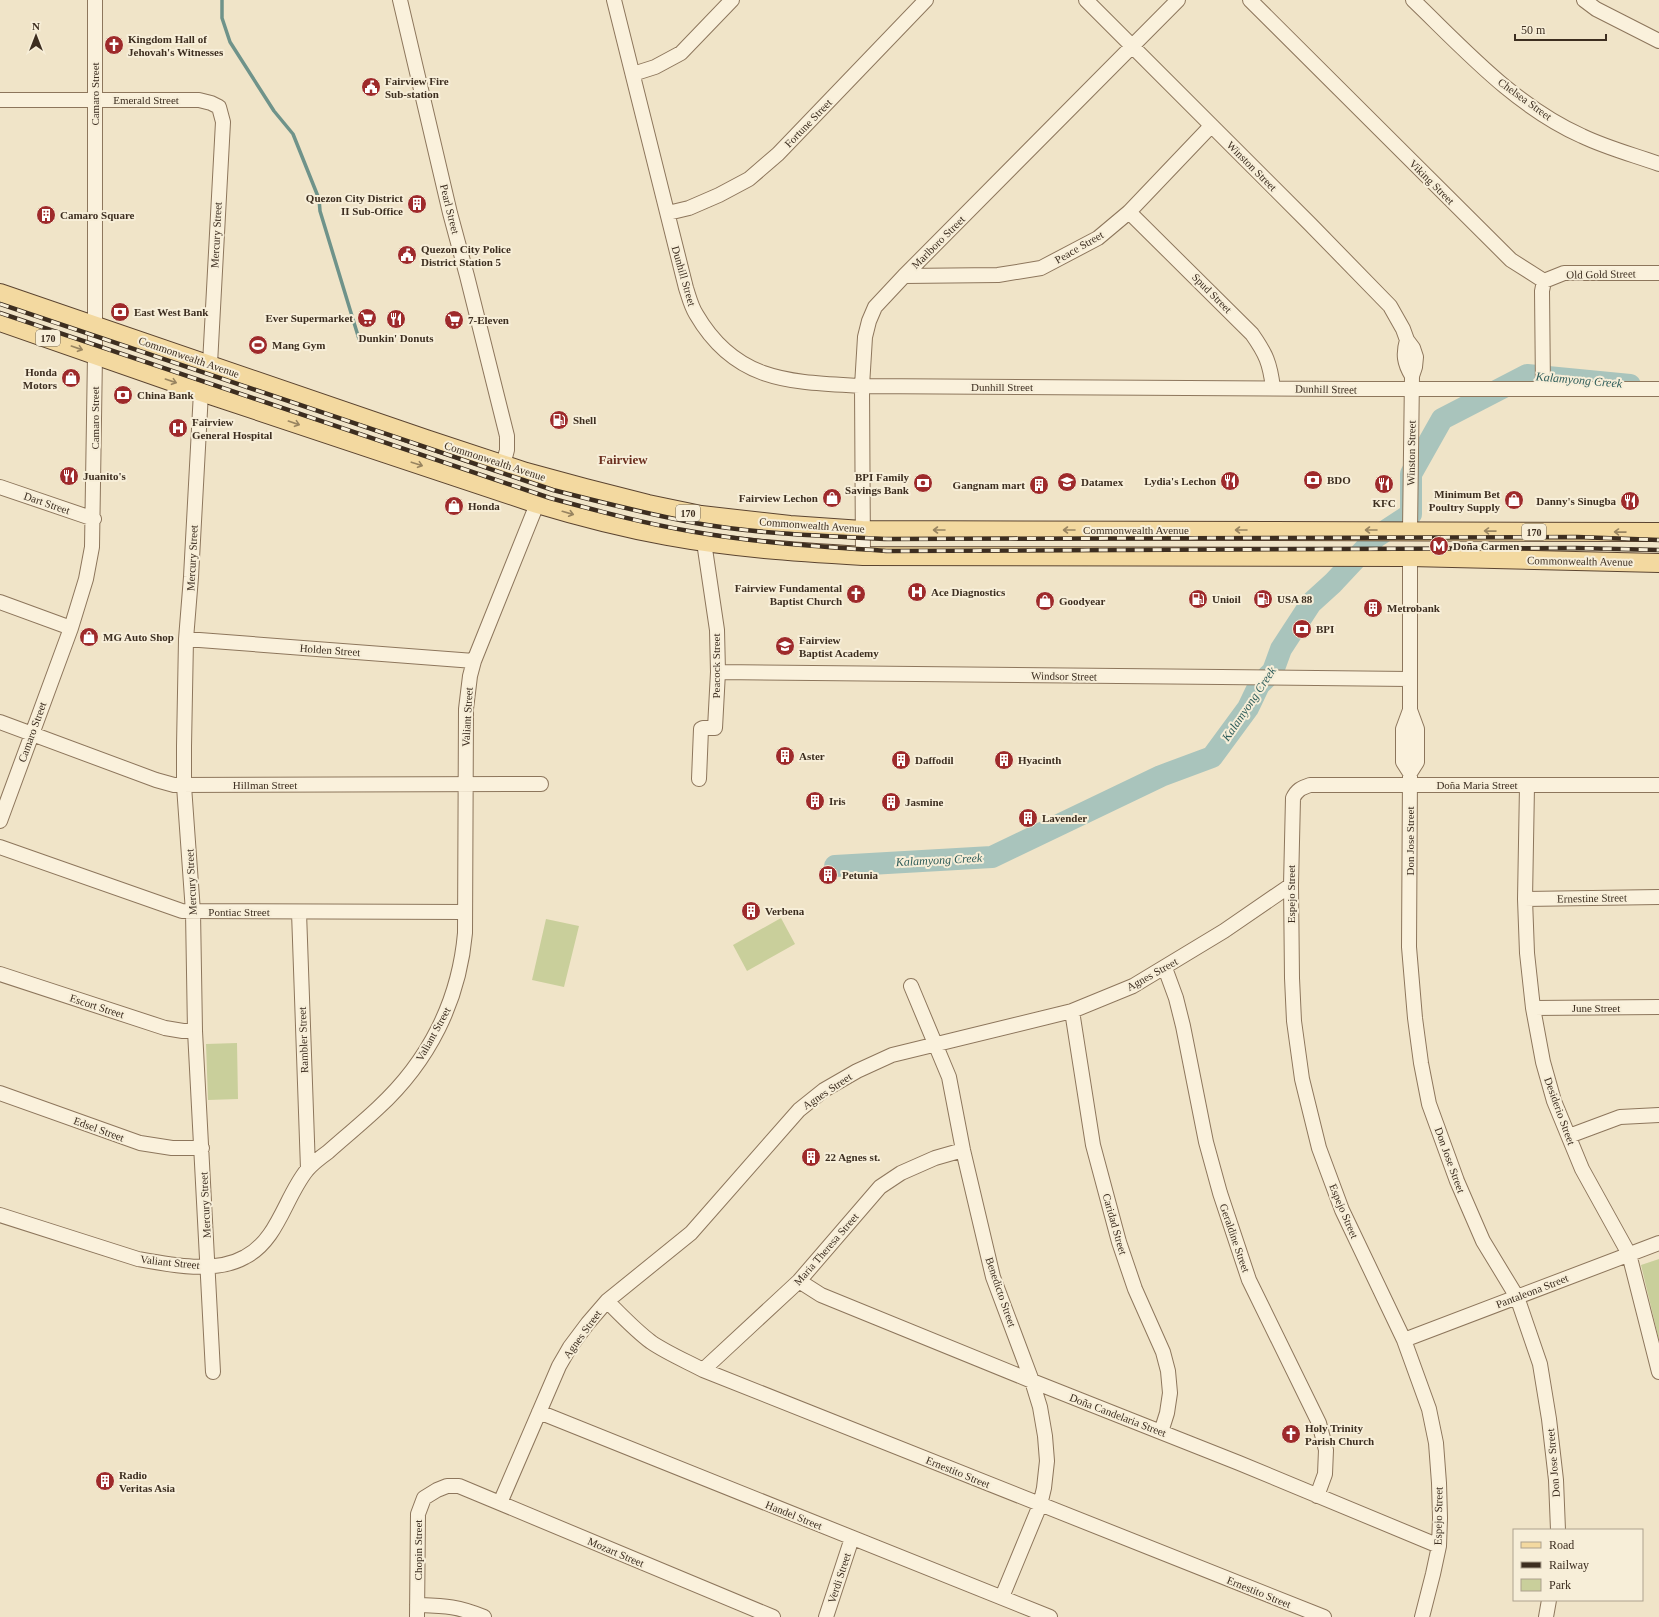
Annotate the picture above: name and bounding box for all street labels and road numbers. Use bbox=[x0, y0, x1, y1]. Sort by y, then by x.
street label: Camaro Street bbox=[89, 62, 101, 126]
street label: Chelsea Street bbox=[1496, 76, 1554, 122]
street label: Emerald Street bbox=[113, 94, 179, 106]
street label: Fortune Street bbox=[782, 96, 834, 150]
street label: Winston Street bbox=[1225, 139, 1279, 193]
street label: Viking Street bbox=[1407, 157, 1457, 207]
street label: Pearl Street bbox=[438, 183, 462, 235]
street label: Mercury Street bbox=[208, 202, 224, 268]
street label: Marlboro Street bbox=[909, 213, 967, 271]
street label: Peace Street bbox=[1053, 228, 1105, 266]
street label: Dunhill Street bbox=[670, 245, 698, 307]
street label: Old Gold Street bbox=[1566, 267, 1636, 281]
street label: Spud Street bbox=[1190, 271, 1234, 315]
road number: 170 bbox=[36, 330, 60, 346]
street label: Commonwealth Avenue bbox=[137, 334, 241, 380]
street label: Dunhill Street bbox=[971, 381, 1033, 393]
street label: Dunhill Street bbox=[1295, 382, 1357, 396]
street label: Camaro Street bbox=[89, 386, 101, 450]
street label: Winston Street bbox=[1404, 420, 1418, 486]
street label: Commonwealth Avenue bbox=[443, 439, 547, 483]
street label: Dart Street bbox=[22, 490, 72, 516]
road number: 170 bbox=[676, 505, 700, 521]
street label: Commonwealth Avenue bbox=[759, 515, 865, 535]
street label: Commonwealth Avenue bbox=[1083, 524, 1189, 536]
road number: 170 bbox=[1522, 524, 1546, 540]
street label: Mercury Street bbox=[184, 525, 200, 591]
street label: Commonwealth Avenue bbox=[1527, 554, 1633, 568]
street label: Peacock Street bbox=[710, 633, 722, 699]
street label: Holden Street bbox=[299, 642, 361, 658]
street label: Windsor Street bbox=[1031, 669, 1097, 683]
street label: Valiant Street bbox=[459, 687, 475, 747]
street label: Camaro Street bbox=[16, 700, 48, 764]
street label: Hillman Street bbox=[233, 779, 297, 791]
street label: Doña Maria Street bbox=[1436, 779, 1518, 791]
street label: Don Jose Street bbox=[1404, 806, 1416, 876]
street label: Mercury Street bbox=[183, 849, 199, 915]
street label: Espejo Street bbox=[1285, 865, 1297, 923]
street label: Ernestine Street bbox=[1557, 891, 1627, 905]
street label: Pontiac Street bbox=[208, 906, 270, 918]
street label: Agnes Street bbox=[1124, 955, 1180, 993]
street label: Escort Street bbox=[68, 992, 126, 1020]
street label: June Street bbox=[1572, 1002, 1620, 1014]
street label: Valiant Street bbox=[413, 1005, 453, 1063]
street label: Rambler Street bbox=[296, 1007, 310, 1073]
street label: Agnes Street bbox=[800, 1070, 854, 1112]
street label: Desiderio Street bbox=[1542, 1076, 1578, 1146]
street label: Edsel Street bbox=[72, 1114, 126, 1144]
street label: Don Jose Street bbox=[1433, 1126, 1467, 1194]
street label: Mercury Street bbox=[197, 1172, 213, 1238]
street label: Espejo Street bbox=[1327, 1182, 1361, 1240]
street label: Caridad Street bbox=[1101, 1192, 1129, 1256]
street label: Geraldine Street bbox=[1218, 1202, 1252, 1274]
street label: Maria Theresa Street bbox=[791, 1210, 861, 1288]
street label: Valiant Street bbox=[140, 1253, 200, 1271]
street label: Benedicto Street bbox=[983, 1256, 1019, 1328]
street label: Pantaleona Street bbox=[1494, 1272, 1570, 1310]
street label: Agnes Street bbox=[561, 1308, 603, 1360]
street label: Doña Candelaria Street bbox=[1068, 1391, 1168, 1439]
street label: Don Jose Street bbox=[1544, 1428, 1562, 1498]
street label: Ernestito Street bbox=[924, 1454, 992, 1490]
street label: Espejo Street bbox=[1431, 1487, 1445, 1545]
street label: Handel Street bbox=[764, 1498, 824, 1532]
street label: Chopin Street bbox=[412, 1520, 424, 1580]
street label: Mozart Street bbox=[586, 1535, 646, 1569]
street label: Verdi Street bbox=[825, 1551, 853, 1605]
street label: Ernestito Street bbox=[1225, 1574, 1293, 1610]

